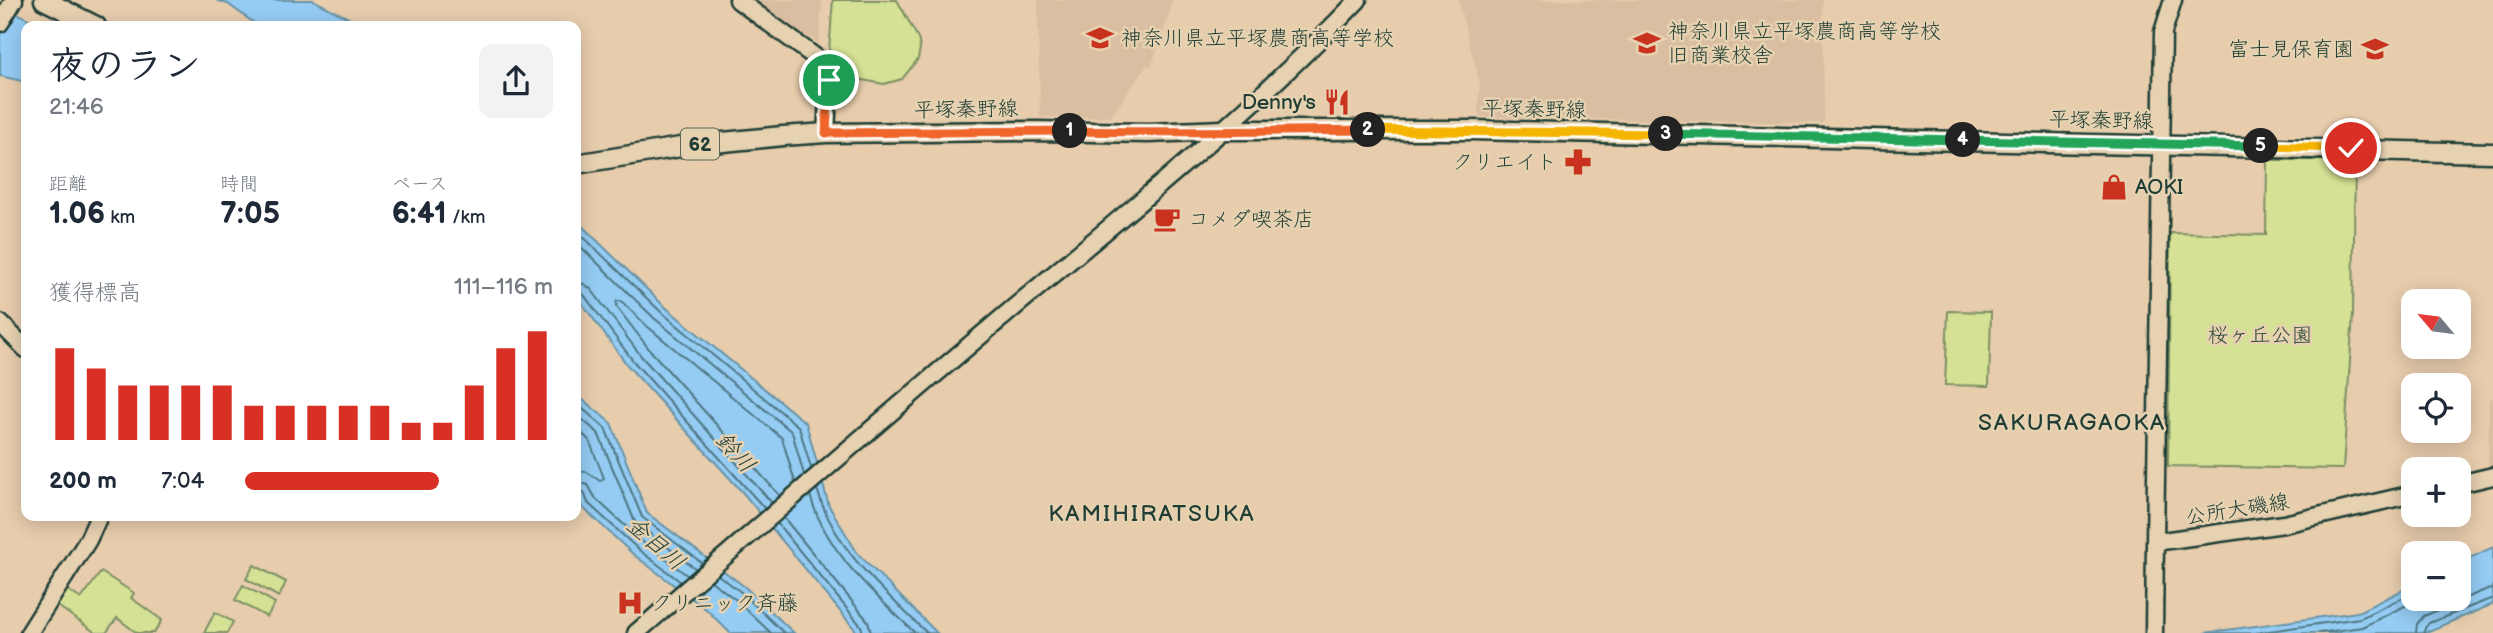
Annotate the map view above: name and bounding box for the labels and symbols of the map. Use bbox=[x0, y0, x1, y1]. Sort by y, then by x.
place label: 神奈川県立平塚農商高等学校 旧商業校舎 bbox=[1668, 19, 1941, 68]
school or university icon: 神奈川県立平塚農商高等学校 bbox=[1085, 23, 1115, 53]
place label: 神奈川県立平塚農商高等学校 bbox=[1121, 26, 1394, 51]
school or university icon: 神奈川県立平塚農商高等学校 旧商業校舎 bbox=[1632, 28, 1662, 58]
school or university icon: 富士見保育園 bbox=[2360, 34, 2390, 64]
place label: 富士見保育園 bbox=[2228, 37, 2354, 62]
pin bbox=[799, 50, 859, 110]
restaurant icon: Denny's bbox=[1322, 87, 1352, 117]
place label: Denny's bbox=[1242, 90, 1316, 115]
street label: 平塚秦野線 bbox=[913, 96, 1019, 123]
street label: 平塚秦野線 bbox=[1481, 96, 1587, 123]
street label: 平塚秦野線 bbox=[2048, 107, 2154, 134]
pin: 2 bbox=[1350, 113, 1386, 148]
pin: 1 bbox=[1052, 114, 1088, 148]
pin: 3 bbox=[1648, 116, 1684, 152]
pin bbox=[2321, 118, 2381, 178]
pin: 4 bbox=[1946, 122, 1980, 158]
road number: 62 bbox=[681, 128, 719, 160]
pin: 5 bbox=[2244, 128, 2278, 164]
pharmacy icon: クリエイト bbox=[1563, 147, 1593, 177]
place label: クリエイト bbox=[1452, 150, 1557, 175]
shop icon: AOKI bbox=[2099, 172, 2129, 202]
place label: AOKI bbox=[2135, 175, 2183, 200]
cafe icon: コメダ喫茶店 bbox=[1152, 204, 1182, 234]
place label: コメダ喫茶店 bbox=[1188, 207, 1314, 232]
north arrow bbox=[2401, 289, 2471, 359]
park label: 桜ヶ丘公園 bbox=[2208, 323, 2313, 348]
district label: SAKURAGAOKA bbox=[1978, 409, 2166, 437]
water label: 鈴川 bbox=[709, 426, 761, 479]
street label: 公所大磯線 bbox=[2183, 489, 2291, 530]
district label: KAMIHIRATSUKA bbox=[1048, 500, 1256, 528]
water label: 金目川 bbox=[620, 511, 691, 577]
hospital icon: クリニック斉藤 bbox=[615, 588, 645, 618]
place label: クリニック斉藤 bbox=[651, 591, 798, 616]

